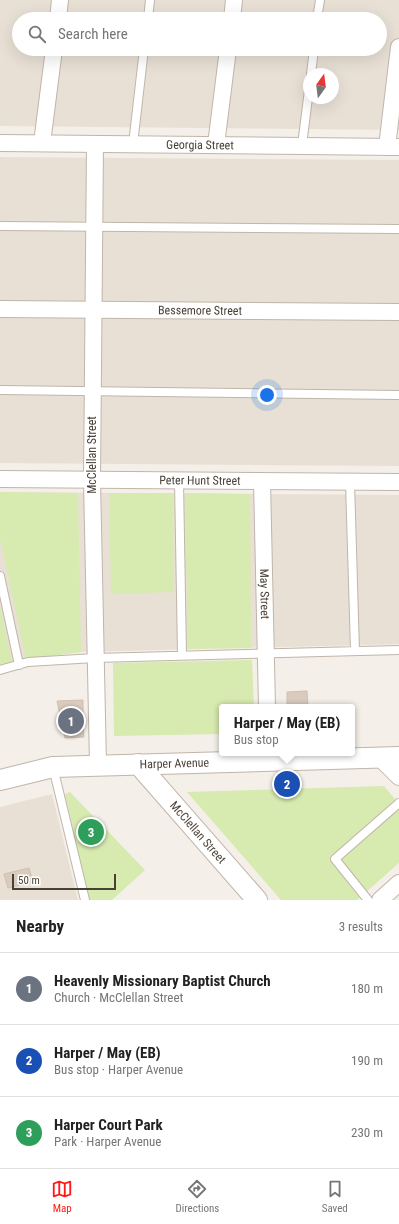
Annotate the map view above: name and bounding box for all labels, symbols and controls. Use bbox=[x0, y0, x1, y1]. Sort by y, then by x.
search box bbox=[12, 12, 387, 56]
icon: search bbox=[26, 23, 48, 45]
text: Search here bbox=[58, 25, 128, 43]
north arrow bbox=[303, 68, 339, 104]
street label: Georgia Street bbox=[166, 138, 234, 152]
street label: Bessemore Street bbox=[158, 303, 242, 318]
your location bbox=[257, 385, 277, 405]
street label: McClellan Street bbox=[85, 416, 99, 494]
street label: Peter Hunt Street bbox=[159, 473, 241, 488]
street label: May Street bbox=[257, 568, 272, 620]
popup bbox=[219, 704, 355, 756]
pin: 1 bbox=[58, 706, 84, 736]
text: Harper / May (EB) bbox=[234, 714, 340, 732]
text: Bus stop bbox=[234, 732, 279, 747]
street label: Harper Avenue bbox=[139, 755, 210, 771]
pin: 2 bbox=[274, 769, 300, 799]
street label: McClellan Street bbox=[167, 799, 229, 867]
pin: 3 bbox=[78, 817, 104, 847]
scale bar bbox=[12, 872, 116, 891]
text: 50 m bbox=[18, 874, 40, 887]
text: Nearby bbox=[16, 916, 64, 936]
text: 3 results bbox=[339, 919, 383, 934]
text: Heavenly Missionary Baptist Church bbox=[54, 972, 271, 990]
text: 1 bbox=[26, 981, 32, 996]
text: 180 m bbox=[351, 981, 383, 996]
text: Church · McClellan Street bbox=[54, 990, 183, 1005]
text: Harper / May (EB) bbox=[54, 1044, 161, 1062]
text: 2 bbox=[26, 1053, 32, 1068]
text: 190 m bbox=[351, 1053, 383, 1068]
text: Bus stop · Harper Avenue bbox=[54, 1062, 183, 1077]
text: Harper Court Park bbox=[54, 1116, 163, 1134]
text: 3 bbox=[26, 1125, 32, 1140]
text: 230 m bbox=[351, 1125, 383, 1140]
text: Park · Harper Avenue bbox=[54, 1134, 161, 1149]
tab: Map bbox=[51, 1178, 73, 1215]
tab: Directions bbox=[175, 1178, 219, 1215]
tab: Saved bbox=[322, 1178, 348, 1215]

